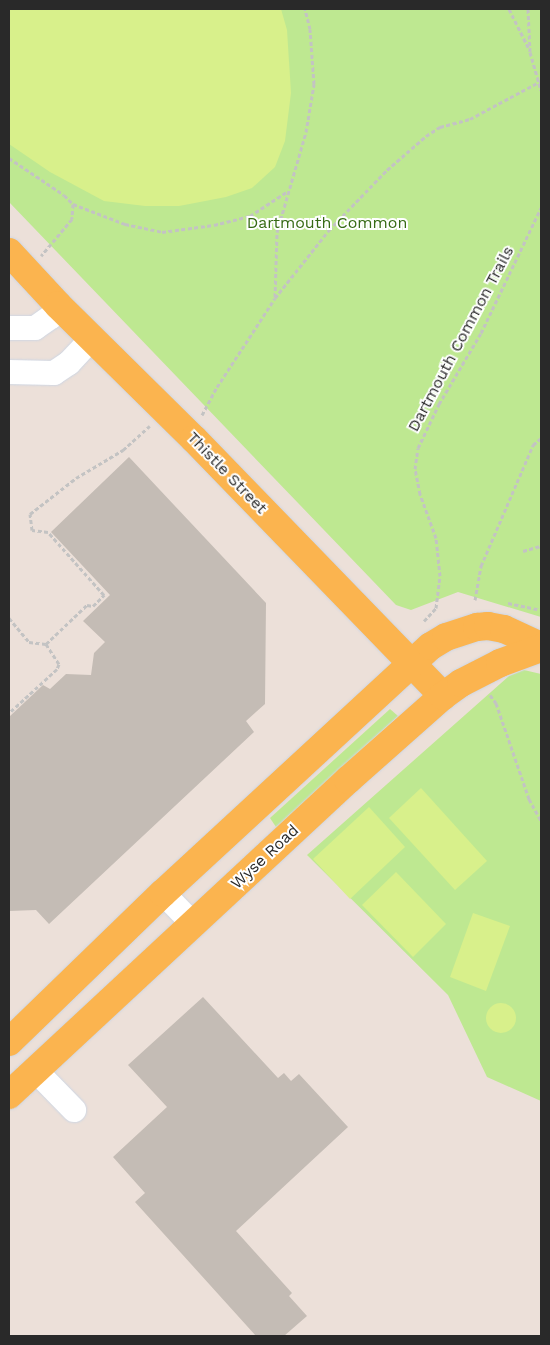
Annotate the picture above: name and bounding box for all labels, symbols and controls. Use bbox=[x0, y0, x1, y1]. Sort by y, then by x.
park label: Dartmouth Common bbox=[247, 213, 407, 233]
street label: Dartmouth Common Trails bbox=[404, 243, 518, 435]
street label: Thistle Street bbox=[183, 428, 271, 518]
street label: Wyse Road bbox=[227, 821, 303, 893]

